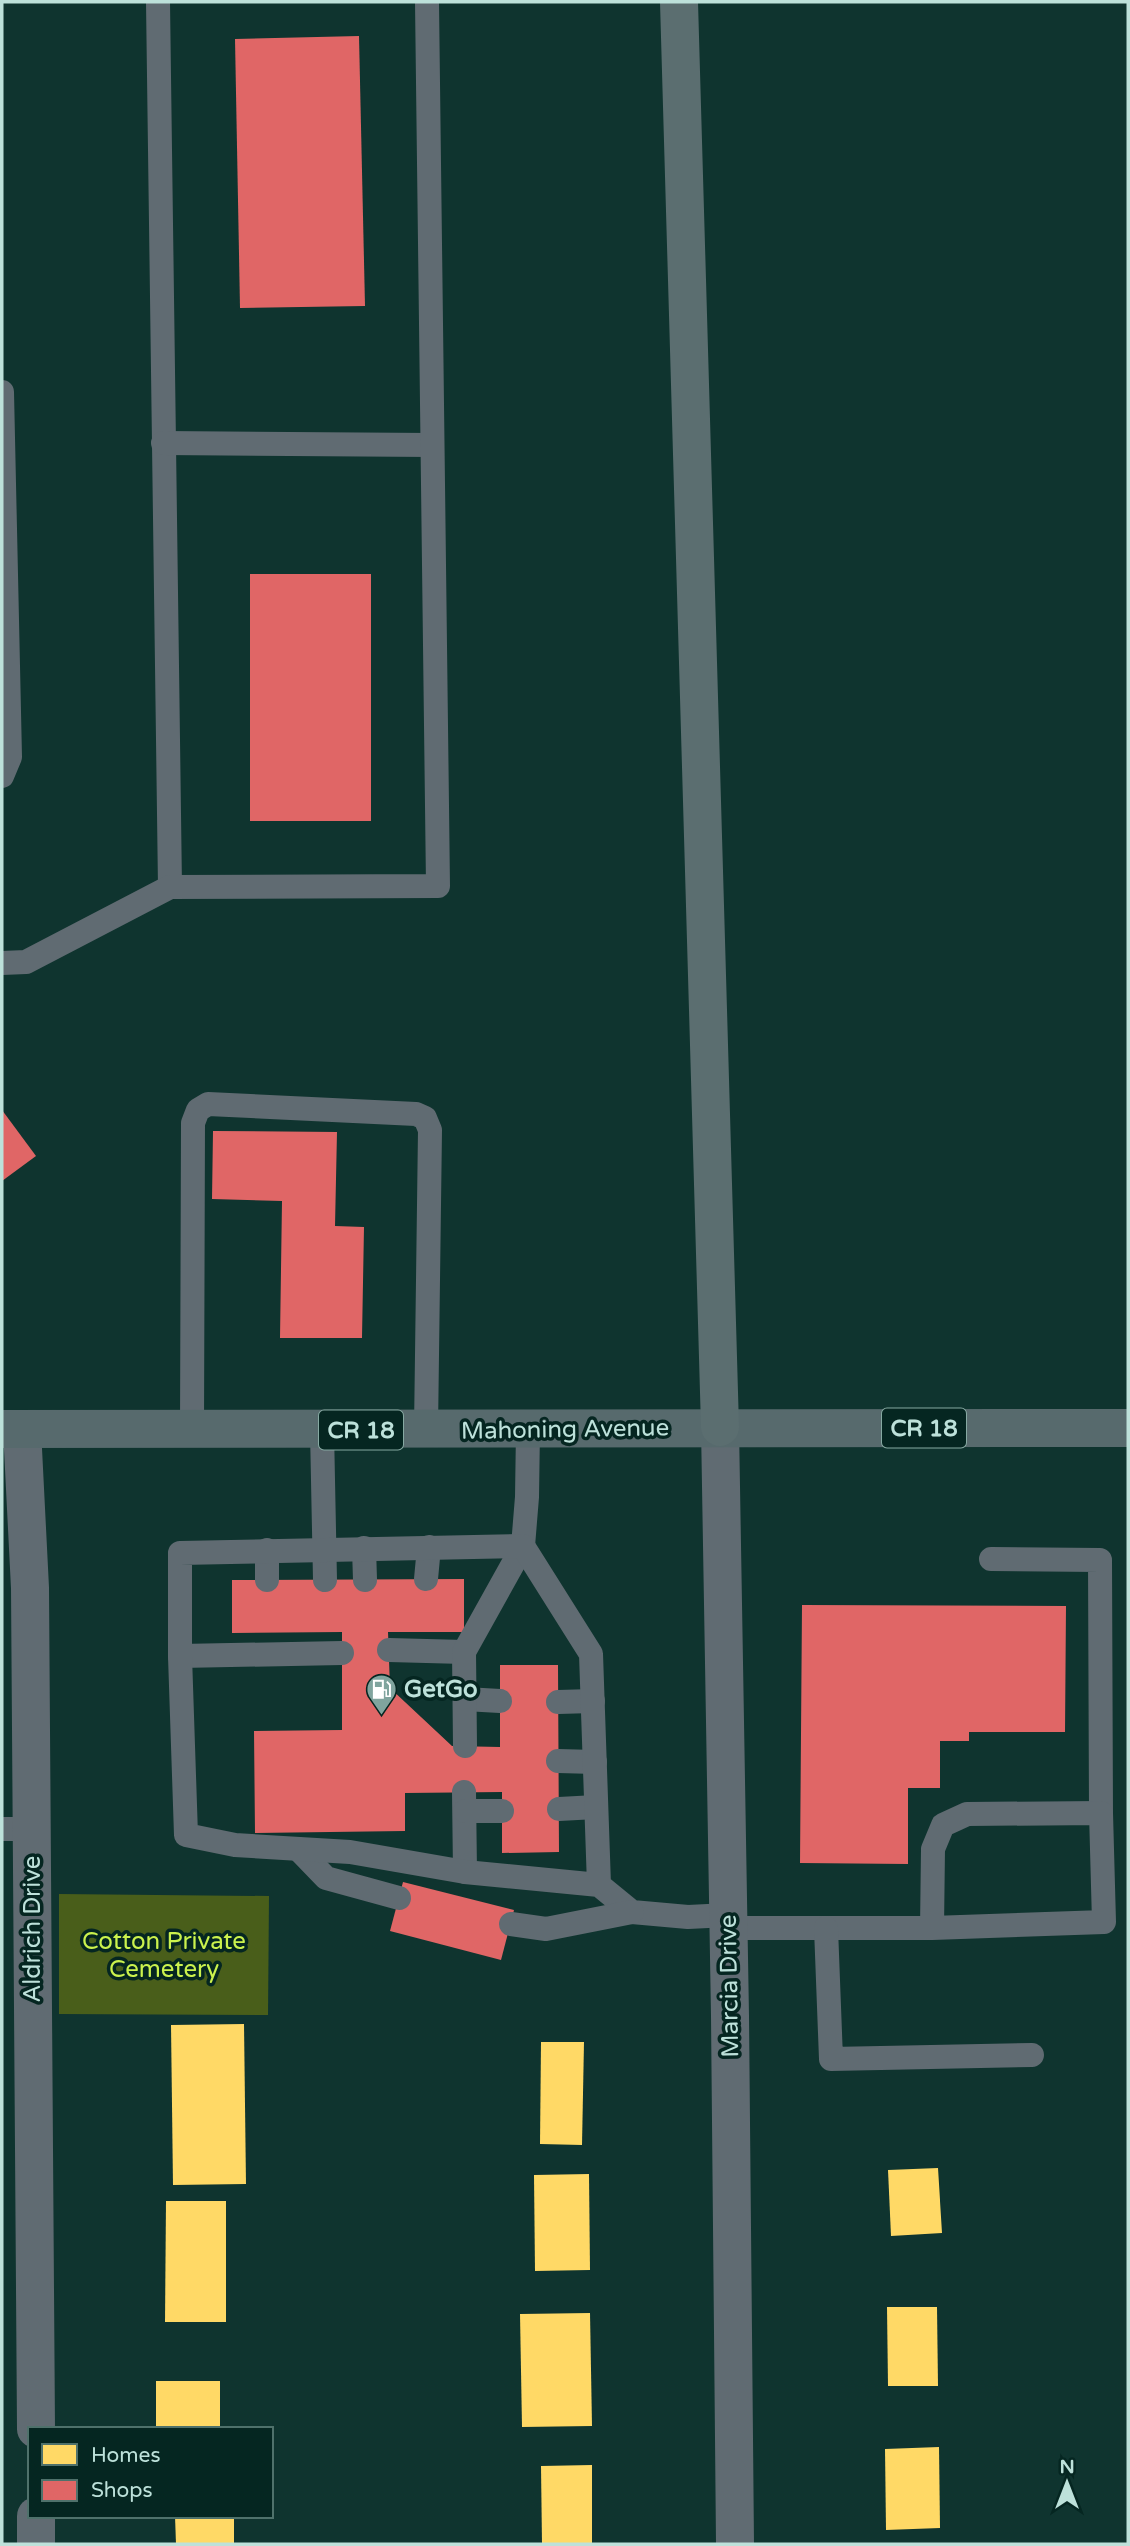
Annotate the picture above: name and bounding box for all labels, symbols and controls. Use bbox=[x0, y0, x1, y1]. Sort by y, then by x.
road number: CR 18 bbox=[882, 1408, 966, 1448]
road number: CR 18 bbox=[319, 1410, 403, 1450]
street label: Mahoning Avenue bbox=[461, 1413, 669, 1446]
fuel station icon: GetGo bbox=[364, 1672, 398, 1716]
place label: GetGo bbox=[404, 1675, 478, 1704]
street label: Aldrich Drive bbox=[18, 1856, 47, 2002]
street label: Marcia Drive bbox=[714, 1914, 745, 2058]
park label: Cotton Private Cemetery bbox=[82, 1927, 246, 1984]
legend bbox=[28, 2427, 273, 2518]
text: Homes bbox=[91, 2443, 161, 2468]
north arrow bbox=[1032, 2448, 1102, 2518]
text: N bbox=[1059, 2456, 1075, 2478]
text: Shops bbox=[91, 2478, 153, 2503]

